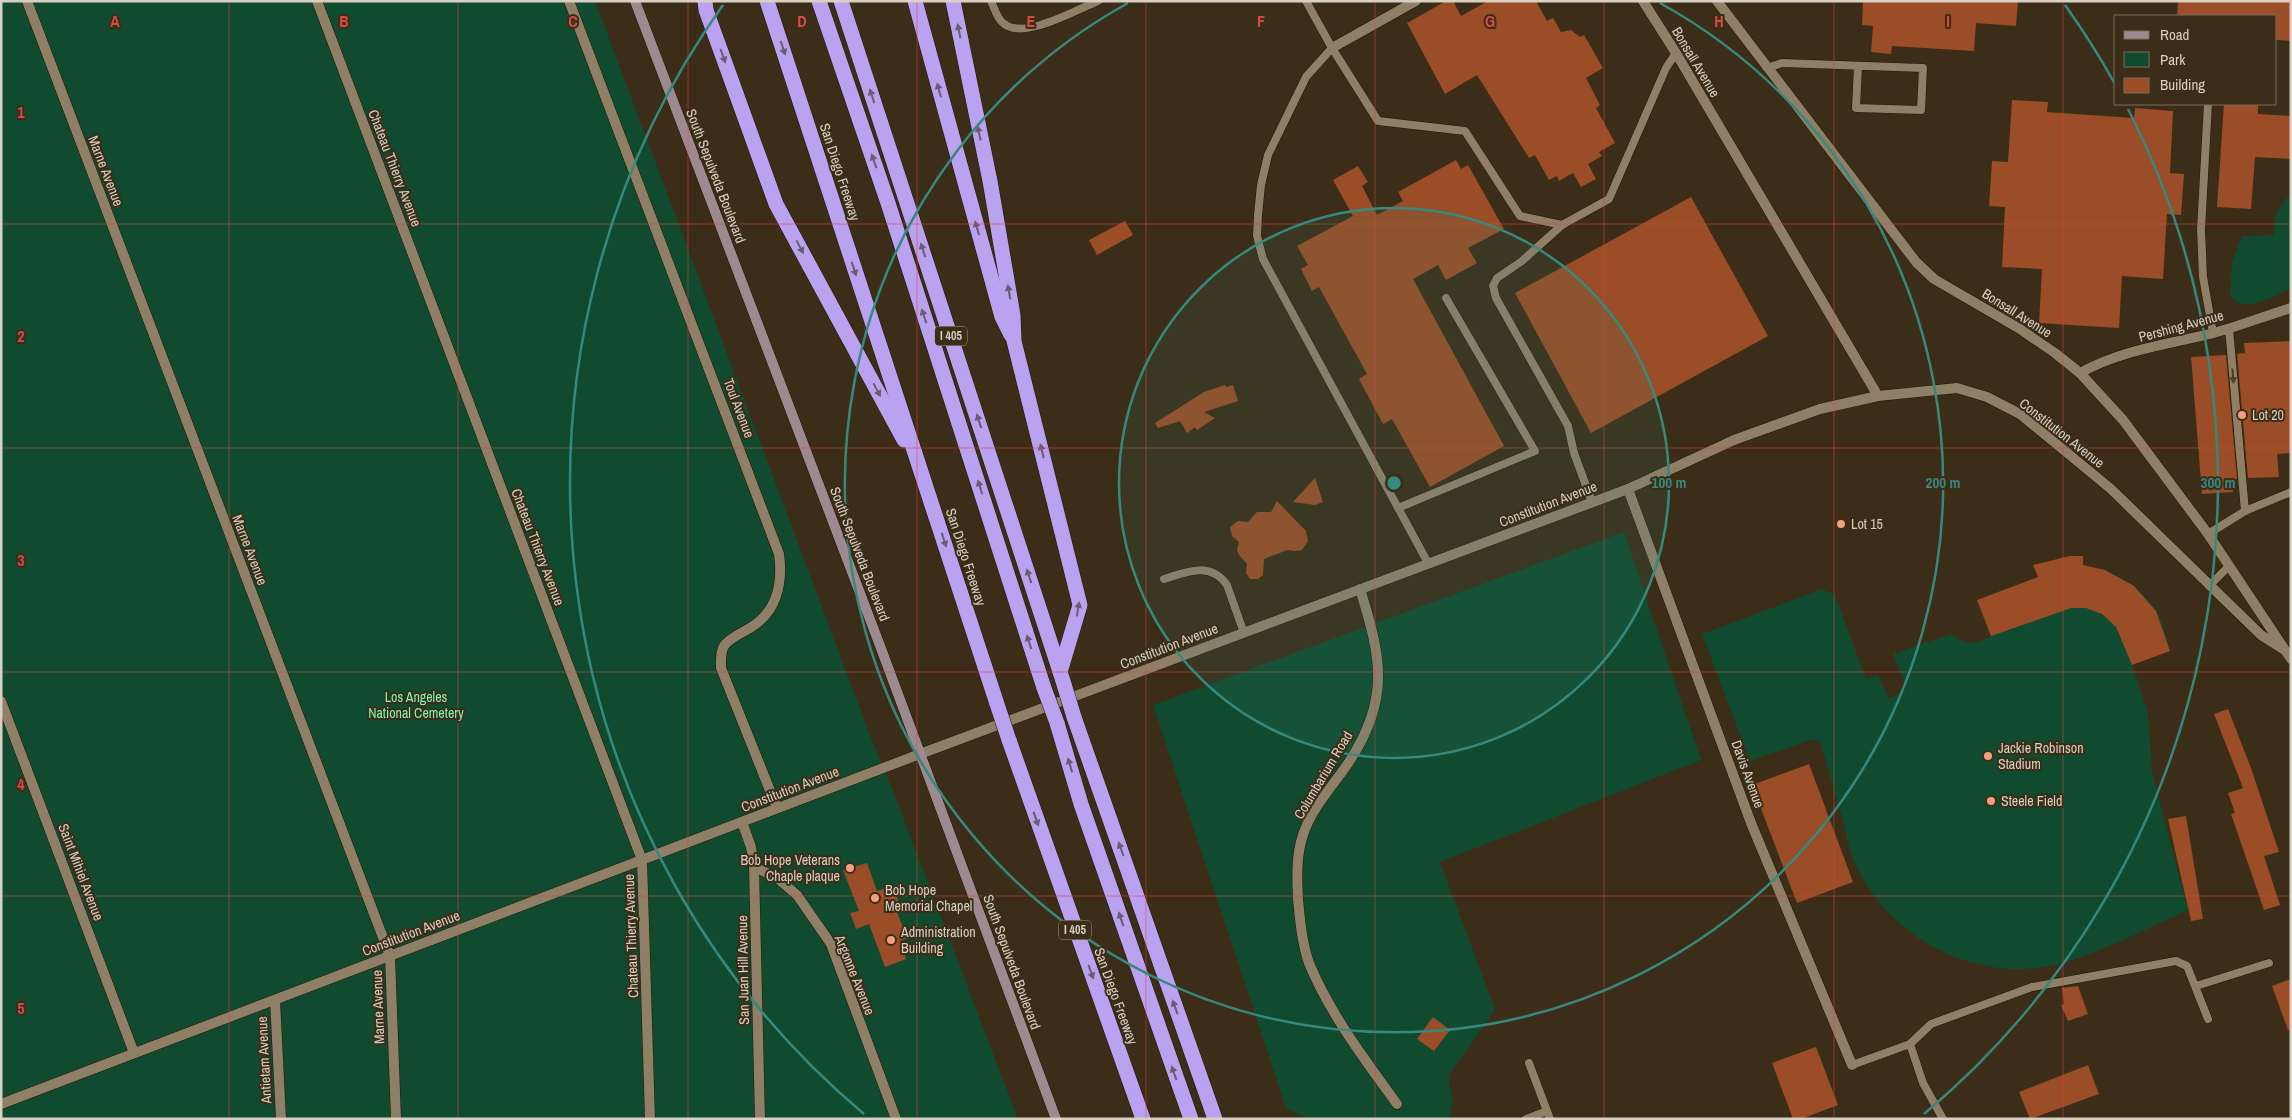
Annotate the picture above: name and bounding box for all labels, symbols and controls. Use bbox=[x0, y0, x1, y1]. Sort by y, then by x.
text: A bbox=[110, 10, 120, 32]
text: B bbox=[339, 10, 349, 32]
text: C bbox=[568, 10, 578, 32]
text: D bbox=[797, 10, 807, 32]
text: E bbox=[1027, 10, 1036, 32]
text: F bbox=[1257, 10, 1265, 32]
text: G bbox=[1485, 10, 1495, 32]
text: H bbox=[1714, 10, 1724, 32]
text: I bbox=[1946, 10, 1950, 32]
legend bbox=[2114, 15, 2277, 105]
one-way arrow bbox=[955, 24, 963, 39]
street label: Bonsall Avenue bbox=[1668, 24, 1724, 100]
text: Road bbox=[2160, 24, 2189, 45]
one-way arrow bbox=[779, 40, 787, 55]
one-way arrow bbox=[719, 49, 727, 64]
text: Park bbox=[2160, 49, 2186, 70]
text: Building bbox=[2160, 74, 2205, 95]
one-way arrow bbox=[935, 83, 943, 98]
one-way arrow bbox=[868, 88, 875, 103]
text: 1 bbox=[17, 101, 25, 123]
street label: South Sepulveda Boulevard bbox=[682, 106, 750, 246]
street label: Chateau Thierry Avenue bbox=[364, 107, 426, 229]
street label: San Diego Freeway bbox=[816, 121, 864, 223]
one-way arrow bbox=[975, 124, 983, 140]
street label: Marne Avenue bbox=[84, 133, 128, 209]
one-way arrow bbox=[869, 153, 877, 168]
one-way arrow bbox=[973, 221, 981, 236]
one-way arrow bbox=[795, 240, 804, 253]
one-way arrow bbox=[919, 242, 927, 257]
one-way arrow bbox=[851, 261, 859, 276]
one-way arrow bbox=[1005, 284, 1013, 300]
street label: Bonsall Avenue bbox=[1979, 284, 2055, 342]
street label: Pershing Avenue bbox=[2137, 306, 2225, 346]
one-way arrow bbox=[920, 308, 928, 323]
text: 2 bbox=[17, 325, 25, 347]
road number: I 405 bbox=[935, 326, 967, 346]
one-way arrow bbox=[2230, 369, 2238, 385]
street label: Toul Avenue bbox=[719, 376, 759, 440]
one-way arrow bbox=[872, 383, 881, 396]
street label: Constitution Avenue bbox=[2016, 394, 2108, 472]
place label: Lot 20 bbox=[2252, 406, 2284, 424]
marker: Lot 20 bbox=[2236, 409, 2248, 421]
one-way arrow bbox=[974, 414, 982, 429]
one-way arrow bbox=[1038, 444, 1046, 459]
text: 100 m bbox=[1652, 472, 1686, 493]
text: 200 m bbox=[1926, 472, 1960, 493]
text: 300 m bbox=[2201, 472, 2235, 493]
centre of rings bbox=[1385, 474, 1403, 492]
street label: Constitution Avenue bbox=[1497, 477, 1599, 531]
one-way arrow bbox=[976, 479, 983, 494]
street label: South Sepulveda Boulevard bbox=[826, 484, 894, 624]
street label: Chateau Thierry Avenue bbox=[507, 486, 569, 608]
street label: San Diego Freeway bbox=[942, 506, 990, 608]
street label: Marne Avenue bbox=[228, 512, 272, 588]
place label: Lot 15 bbox=[1851, 515, 1883, 533]
marker: Lot 15 bbox=[1835, 518, 1847, 530]
one-way arrow bbox=[940, 533, 948, 548]
text: 3 bbox=[17, 549, 25, 571]
one-way arrow bbox=[1024, 568, 1032, 583]
one-way arrow bbox=[1074, 600, 1082, 616]
street label: Constitution Avenue bbox=[1118, 619, 1220, 673]
one-way arrow bbox=[1025, 634, 1032, 649]
park label: Los Angeles National Cemetery bbox=[368, 688, 464, 722]
street label: Columbarium Road bbox=[1290, 728, 1356, 822]
street label: Davis Avenue bbox=[1727, 738, 1769, 810]
place label: Jackie Robinson Stadium bbox=[1998, 739, 2084, 773]
marker: Jackie Robinson Stadium bbox=[1982, 750, 1994, 762]
one-way arrow bbox=[1065, 758, 1073, 773]
street label: Constitution Avenue bbox=[739, 762, 841, 816]
text: 4 bbox=[17, 773, 25, 795]
place label: Steele Field bbox=[2001, 792, 2062, 810]
marker: Steele Field bbox=[1985, 795, 1997, 807]
one-way arrow bbox=[1033, 812, 1040, 827]
street label: Saint Mihiel Avenue bbox=[54, 821, 108, 923]
one-way arrow bbox=[1117, 841, 1124, 856]
place label: Bob Hope Veterans Chaple plaque bbox=[740, 851, 840, 885]
marker: Bob Hope Veterans Chaple plaque bbox=[844, 862, 856, 874]
street label: Chateau Thierry Avenue bbox=[620, 874, 642, 998]
place label: Bob Hope Memorial Chapel bbox=[885, 881, 972, 915]
marker: Bob Hope Memorial Chapel bbox=[869, 892, 881, 904]
street label: South Sepulveda Boulevard bbox=[979, 892, 1045, 1032]
street label: Constitution Avenue bbox=[360, 906, 462, 960]
one-way arrow bbox=[1117, 912, 1124, 927]
street label: San Juan Hill Avenue bbox=[733, 915, 753, 1025]
road number: I 405 bbox=[1059, 920, 1091, 940]
place label: Administration Building bbox=[900, 923, 976, 957]
street label: Argonne Avenue bbox=[830, 931, 879, 1018]
marker: Administration Building bbox=[885, 934, 897, 946]
street label: San Diego Freeway bbox=[1090, 945, 1142, 1047]
one-way arrow bbox=[1088, 965, 1095, 980]
street label: Marne Avenue bbox=[368, 970, 388, 1044]
text: 5 bbox=[17, 997, 25, 1019]
one-way arrow bbox=[1170, 999, 1178, 1014]
street label: Antietam Avenue bbox=[253, 1016, 275, 1105]
one-way arrow bbox=[1170, 1065, 1178, 1080]

